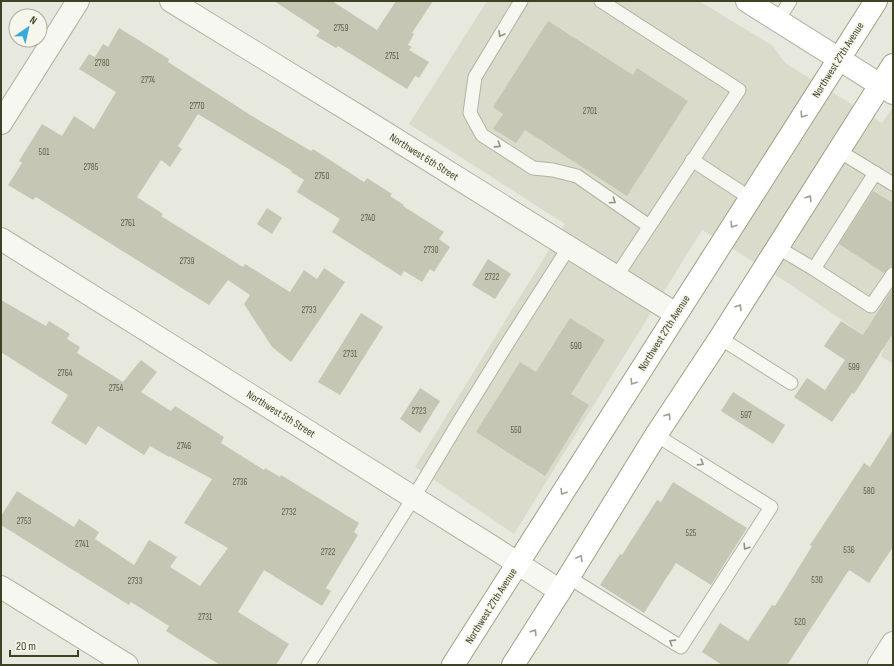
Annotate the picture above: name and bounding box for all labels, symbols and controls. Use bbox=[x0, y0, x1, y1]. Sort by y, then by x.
north arrow bbox=[8, 8, 48, 48]
text: N bbox=[27, 13, 39, 27]
street label: Northwest 27th Avenue bbox=[809, 20, 867, 100]
house number: 2759 bbox=[334, 23, 348, 34]
one-way arrow bbox=[498, 30, 505, 37]
house number: 2751 bbox=[385, 51, 400, 62]
house number: 2780 bbox=[94, 58, 110, 69]
house number: 2774 bbox=[141, 75, 155, 86]
house number: 2770 bbox=[190, 101, 204, 112]
house number: 2701 bbox=[583, 106, 598, 117]
one-way arrow bbox=[801, 111, 808, 118]
street label: Northwest 6th Street bbox=[387, 131, 461, 184]
one-way arrow bbox=[494, 141, 501, 148]
house number: 501 bbox=[39, 147, 50, 158]
house number: 2785 bbox=[84, 162, 99, 173]
house number: 2750 bbox=[315, 171, 329, 182]
one-way arrow bbox=[804, 195, 812, 202]
one-way arrow bbox=[608, 196, 615, 203]
house number: 2740 bbox=[361, 213, 375, 224]
house number: 2761 bbox=[121, 218, 136, 229]
one-way arrow bbox=[730, 221, 738, 228]
house number: 2730 bbox=[423, 245, 439, 256]
house number: 2739 bbox=[179, 256, 195, 267]
house number: 2722 bbox=[485, 272, 500, 283]
street label: Northwest 27th Avenue bbox=[635, 293, 693, 373]
house number: 2733 bbox=[302, 305, 317, 316]
one-way arrow bbox=[735, 305, 742, 312]
house number: 590 bbox=[570, 341, 582, 352]
house number: 2731 bbox=[343, 349, 358, 360]
house number: 599 bbox=[848, 362, 860, 373]
house number: 2764 bbox=[57, 368, 73, 379]
one-way arrow bbox=[630, 378, 638, 385]
house number: 2754 bbox=[109, 383, 124, 394]
street label: Northwest 5th Street bbox=[244, 388, 318, 441]
house number: 2723 bbox=[412, 406, 427, 417]
house number: 597 bbox=[740, 410, 752, 421]
one-way arrow bbox=[663, 413, 671, 420]
house number: 550 bbox=[510, 425, 522, 436]
house number: 2746 bbox=[177, 441, 191, 452]
one-way arrow bbox=[697, 458, 704, 466]
house number: 2736 bbox=[232, 477, 248, 488]
house number: 580 bbox=[863, 486, 875, 497]
one-way arrow bbox=[561, 488, 568, 495]
house number: 2732 bbox=[282, 507, 297, 518]
house number: 2753 bbox=[17, 516, 32, 527]
house number: 525 bbox=[686, 528, 697, 539]
house number: 2741 bbox=[75, 539, 90, 550]
one-way arrow bbox=[743, 543, 750, 550]
house number: 536 bbox=[843, 545, 855, 556]
house number: 2722 bbox=[321, 547, 336, 558]
one-way arrow bbox=[576, 555, 583, 562]
street label: Northwest 27th Avenue bbox=[462, 566, 520, 646]
house number: 530 bbox=[811, 575, 823, 586]
house number: 2733 bbox=[128, 576, 143, 587]
house number: 2731 bbox=[198, 612, 213, 623]
house number: 520 bbox=[794, 617, 806, 628]
one-way arrow bbox=[529, 629, 537, 636]
scale bar bbox=[10, 632, 78, 658]
text: 20 m bbox=[16, 639, 36, 654]
one-way arrow bbox=[669, 639, 676, 646]

